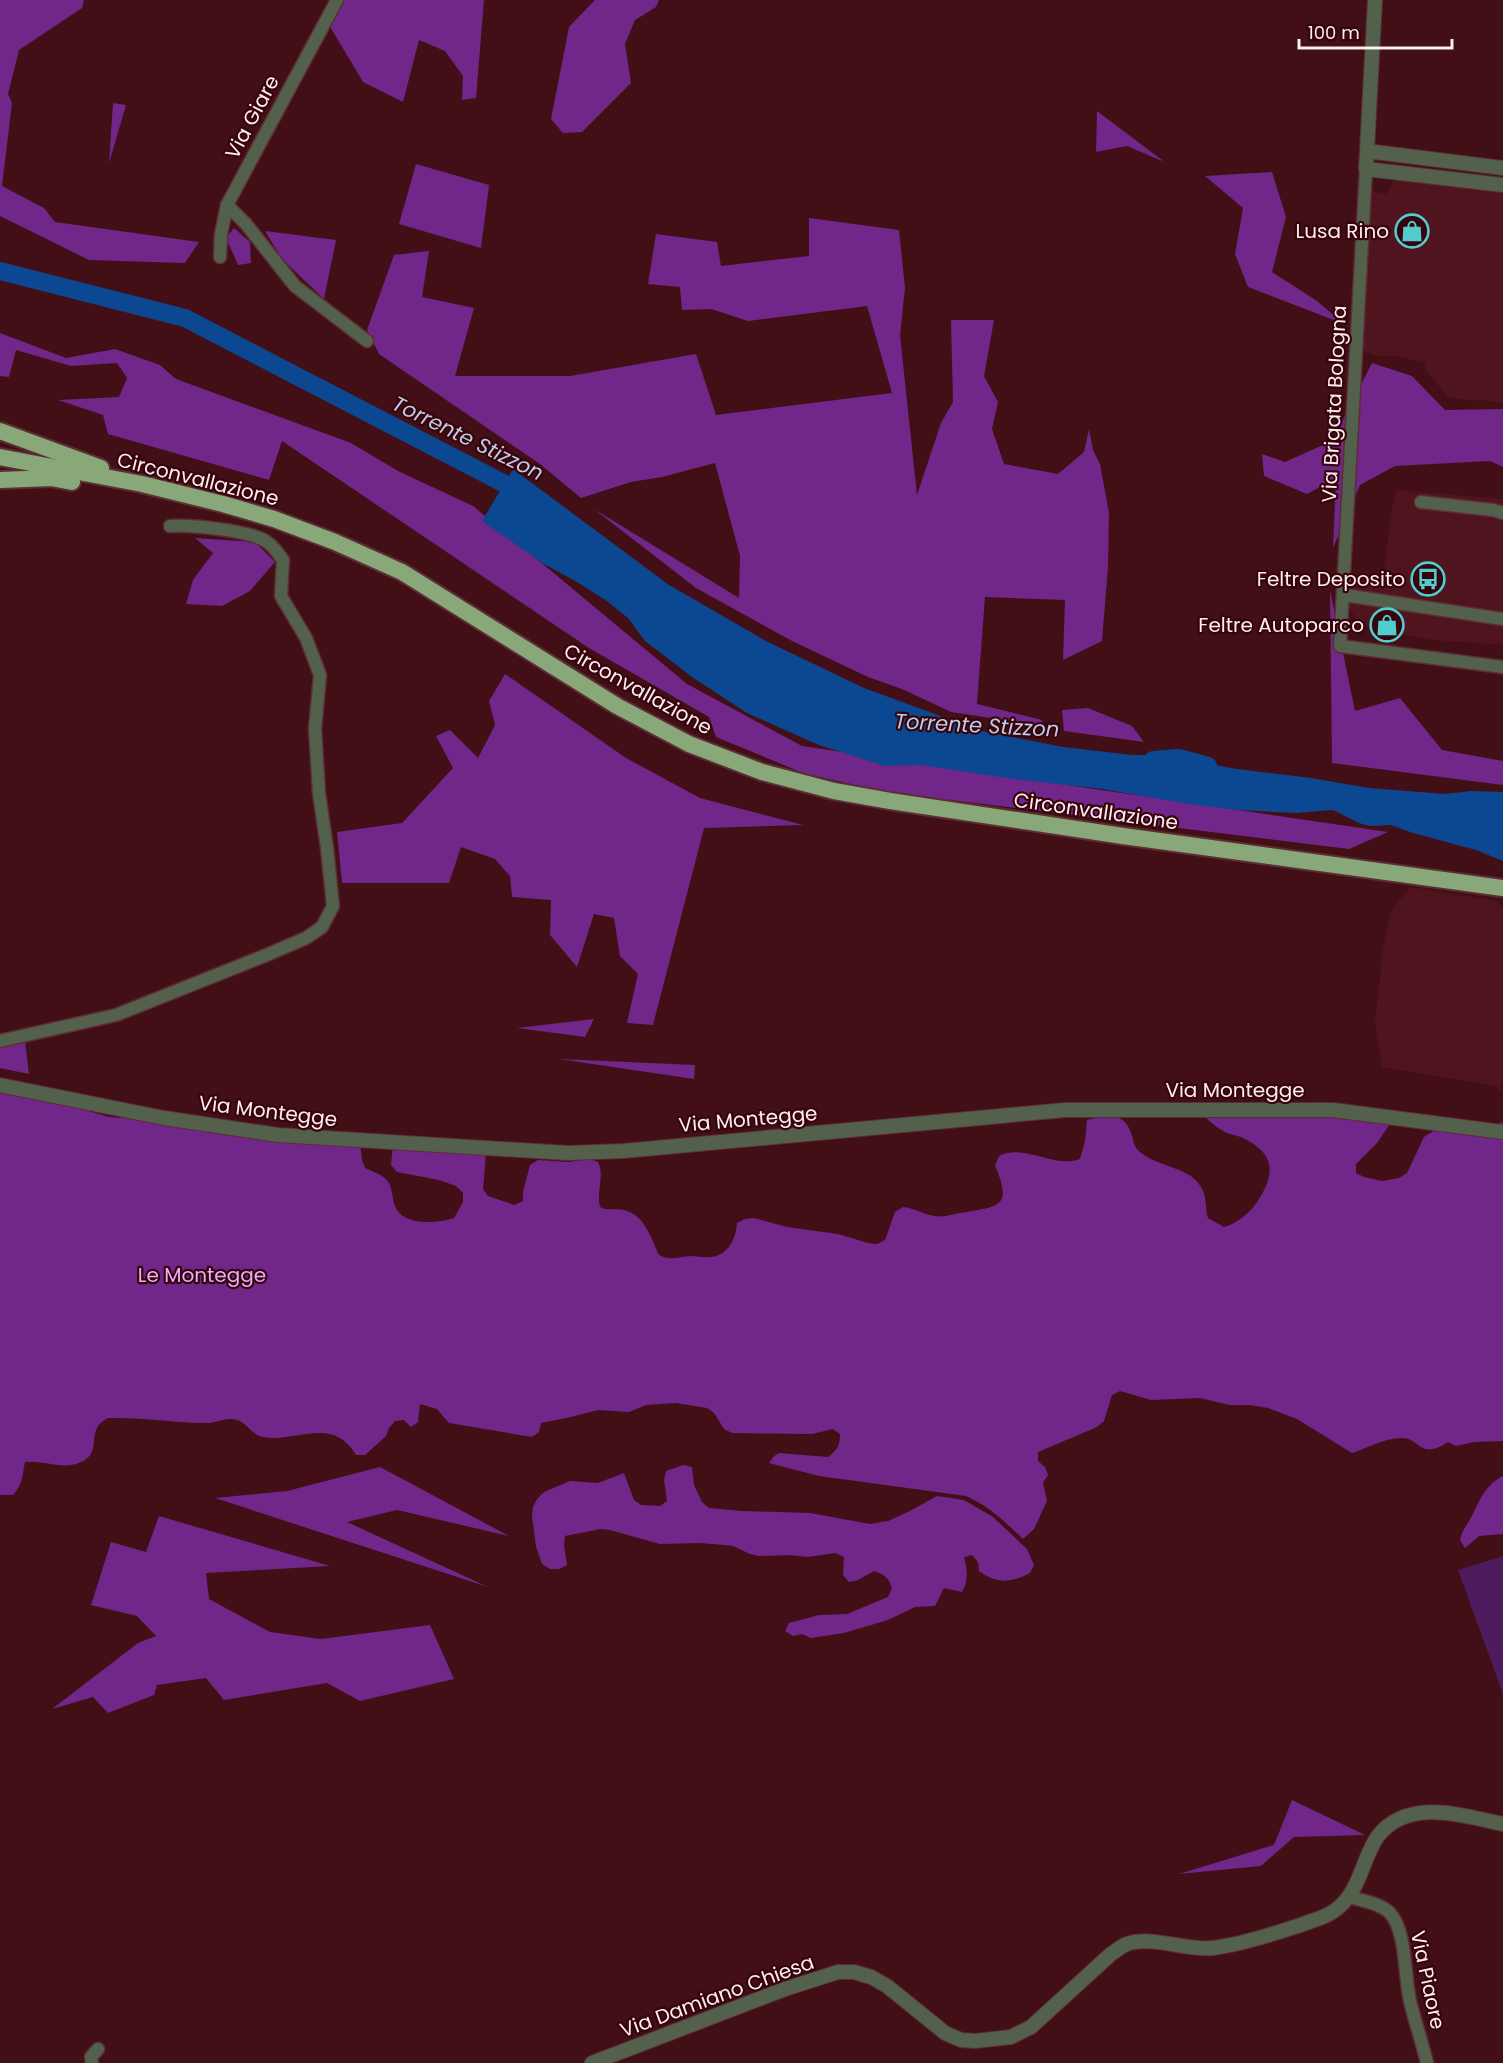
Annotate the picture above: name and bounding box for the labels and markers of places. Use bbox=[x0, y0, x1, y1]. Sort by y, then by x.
shop icon: Lusa Rino bbox=[1394, 213, 1430, 249]
place label: Lusa Rino bbox=[1296, 217, 1389, 245]
bus stop icon: Feltre Deposito bbox=[1410, 561, 1446, 597]
place label: Feltre Deposito bbox=[1257, 565, 1405, 593]
shop icon: Feltre Autoparco bbox=[1369, 607, 1405, 643]
place label: Feltre Autoparco bbox=[1198, 611, 1364, 639]

